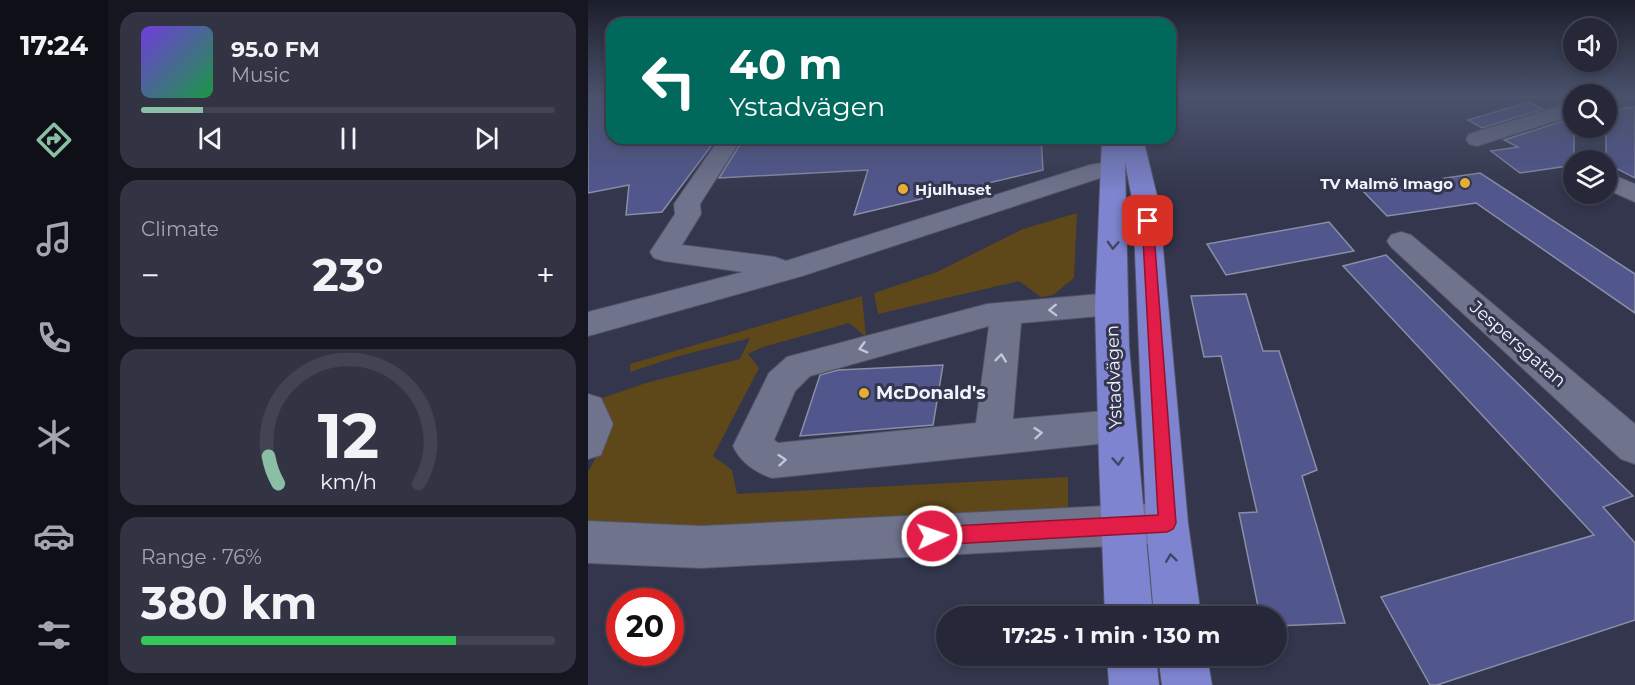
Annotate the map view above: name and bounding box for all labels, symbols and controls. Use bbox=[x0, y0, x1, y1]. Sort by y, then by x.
map controls bbox=[1563, 18, 1617, 204]
button: sound bbox=[1563, 18, 1617, 72]
text: 17:24 bbox=[20, 29, 88, 62]
text: 95.0 FM bbox=[231, 36, 320, 63]
text: 40 m bbox=[729, 38, 842, 90]
icon: left bbox=[630, 42, 708, 120]
text: Music bbox=[231, 63, 290, 87]
button: search bbox=[1563, 84, 1617, 138]
text: Ystadvägen bbox=[729, 90, 885, 123]
icon: directions bbox=[33, 119, 75, 161]
icon: previous bbox=[194, 122, 227, 155]
icon: pause bbox=[332, 122, 365, 155]
icon: next bbox=[470, 122, 503, 155]
button: layers bbox=[1563, 150, 1617, 204]
place label: TV Malmö Imago bbox=[1320, 174, 1453, 193]
marker: TV Malmö Imago bbox=[1458, 176, 1472, 190]
place label: Hjulhuset bbox=[915, 180, 992, 199]
marker: Hjulhuset bbox=[896, 182, 910, 196]
pin bbox=[1122, 195, 1173, 246]
icon: arrive bbox=[1131, 204, 1164, 237]
text: Climate bbox=[141, 217, 219, 241]
icon: music bbox=[33, 218, 75, 260]
one-way arrow bbox=[1107, 240, 1119, 249]
text: 23° bbox=[312, 247, 384, 302]
text: − bbox=[141, 255, 160, 295]
text: + bbox=[536, 255, 555, 295]
street label: Jespersgatan bbox=[1465, 296, 1571, 392]
one-way arrow bbox=[1049, 303, 1058, 316]
icon: phone bbox=[33, 317, 75, 359]
street label: Ystadvägen bbox=[1101, 325, 1127, 429]
one-way arrow bbox=[858, 341, 868, 354]
one-way arrow bbox=[994, 353, 1007, 363]
place label: McDonald's bbox=[876, 382, 986, 404]
marker: McDonald's bbox=[857, 386, 871, 400]
text: 12 bbox=[317, 398, 379, 474]
icon: climate bbox=[33, 416, 75, 458]
one-way arrow bbox=[1034, 427, 1043, 440]
one-way arrow bbox=[777, 454, 787, 467]
one-way arrow bbox=[1111, 456, 1124, 465]
text: km/h bbox=[319, 468, 377, 494]
position arrow bbox=[900, 504, 964, 568]
icon: car bbox=[33, 515, 75, 557]
text: Range · 76% bbox=[141, 545, 262, 569]
one-way arrow bbox=[1166, 554, 1178, 563]
text: 380 km bbox=[141, 575, 317, 630]
speed limit sign: 20 bbox=[606, 588, 684, 666]
icon: filters bbox=[33, 614, 75, 656]
text: 17:25 · 1 min · 130 m bbox=[1003, 622, 1220, 649]

